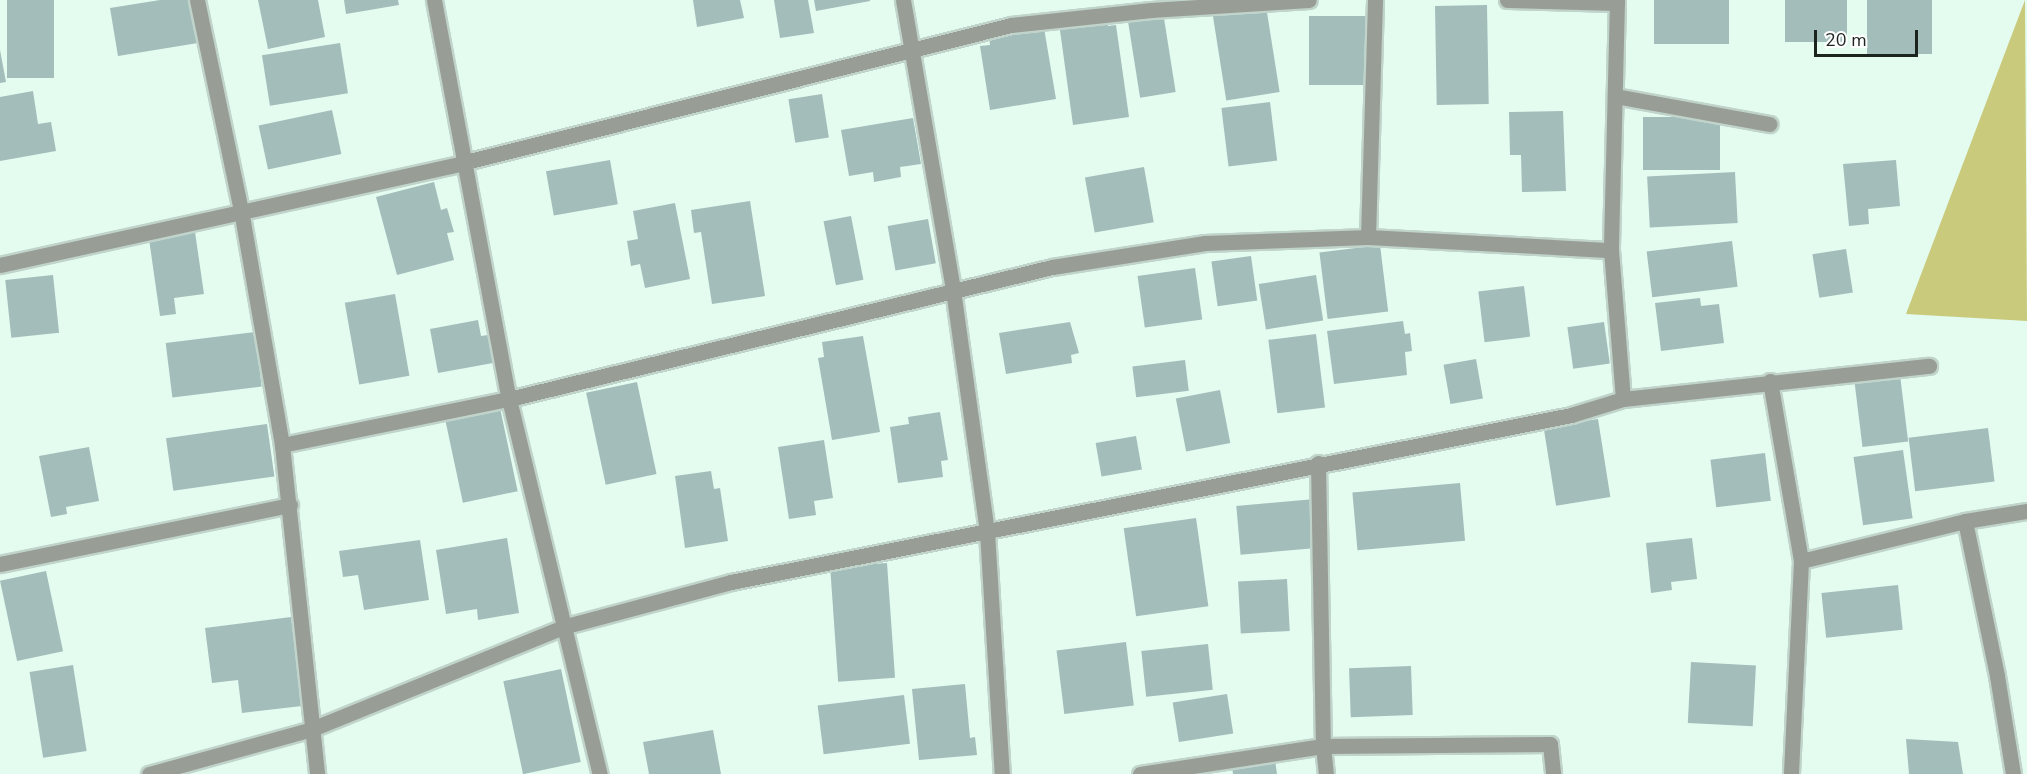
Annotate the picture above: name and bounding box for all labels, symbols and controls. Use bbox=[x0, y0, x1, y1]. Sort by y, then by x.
scale bar bbox=[1817, 18, 1920, 56]
text: 20 m bbox=[1825, 28, 1867, 52]

